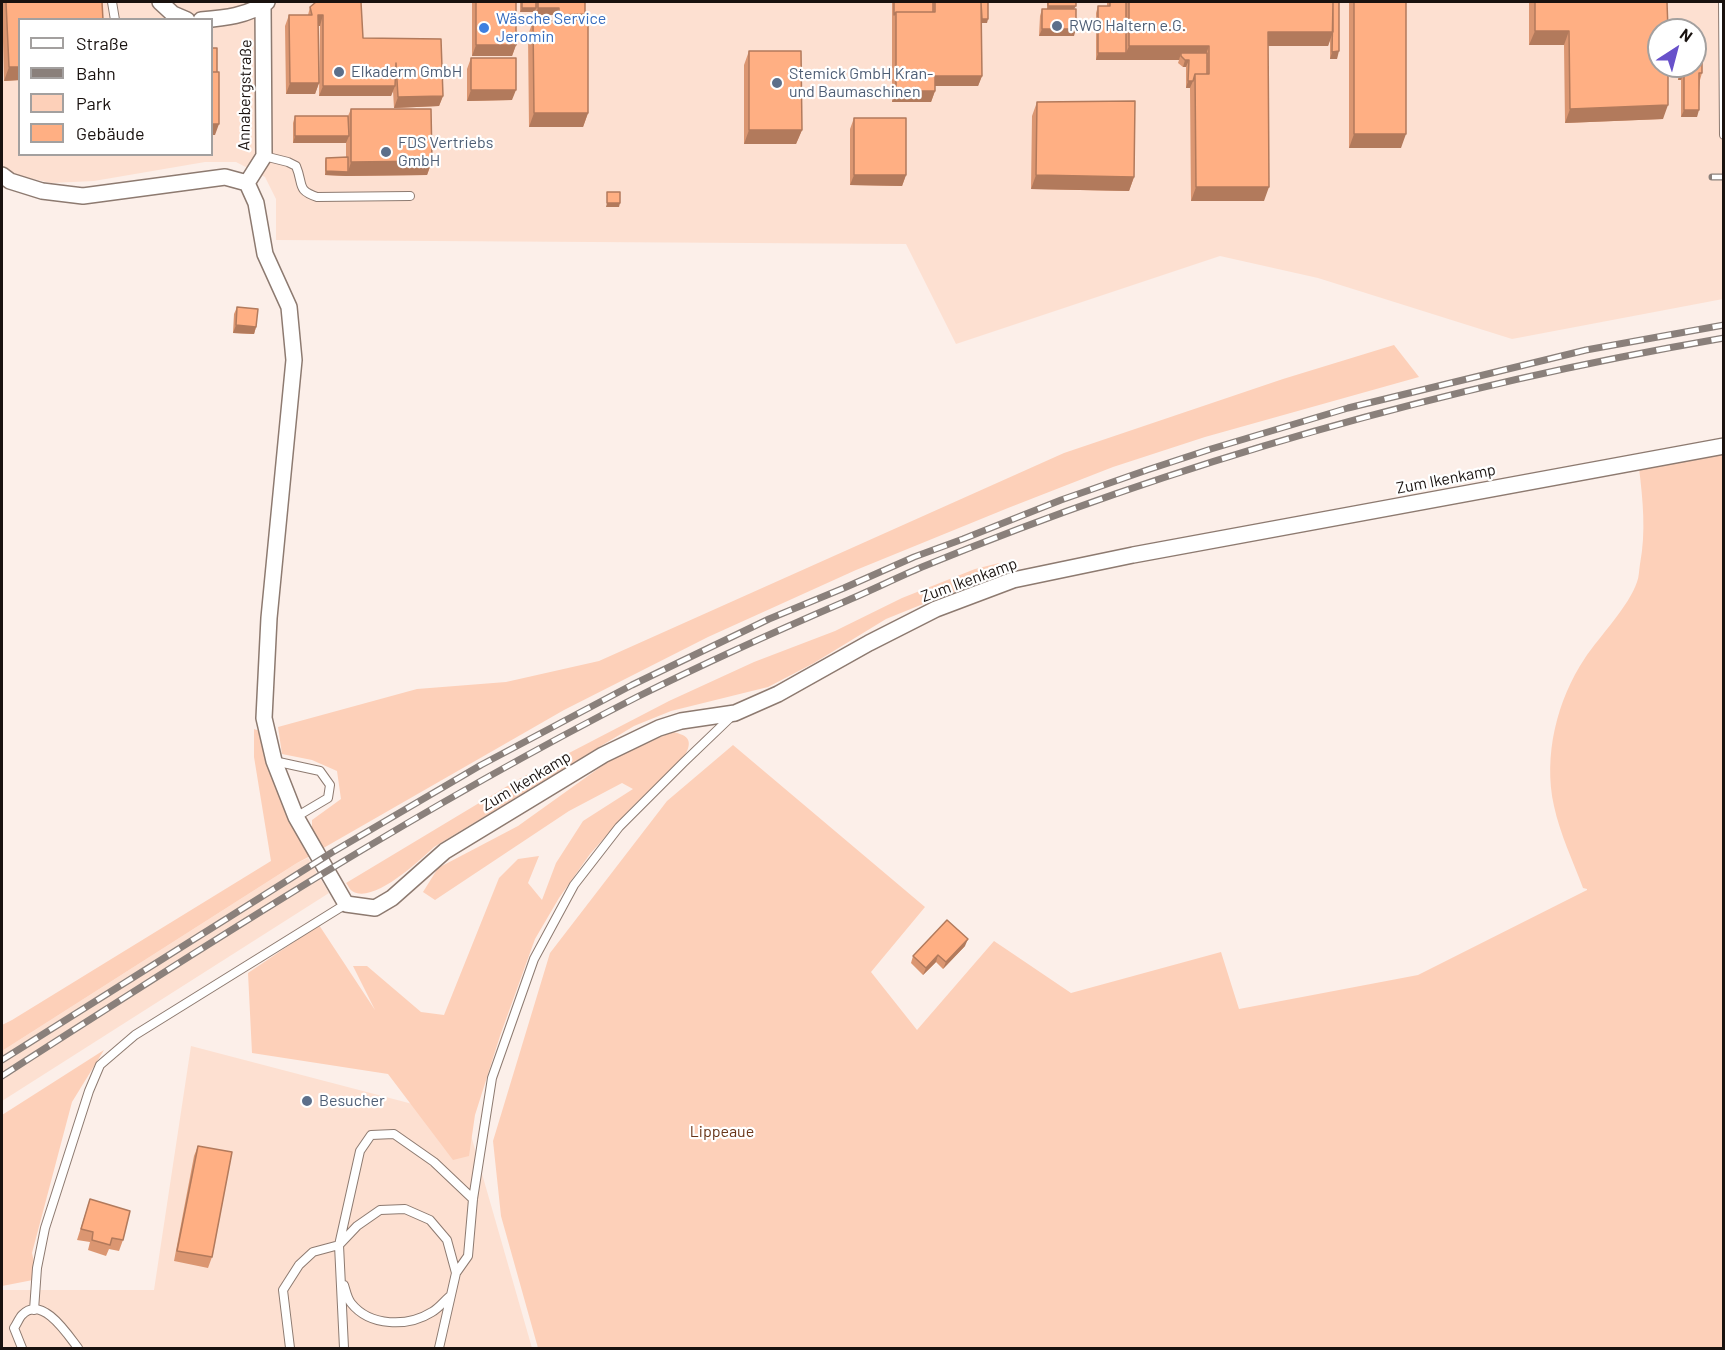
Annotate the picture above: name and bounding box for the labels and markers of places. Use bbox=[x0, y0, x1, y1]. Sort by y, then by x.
place label: Wäsche Service Jeromin bbox=[496, 9, 606, 47]
place label: RWG Haltern e.G. bbox=[1069, 16, 1186, 36]
marker: RWG Haltern e.G. bbox=[1050, 19, 1064, 33]
marker: Wäsche Service Jeromin bbox=[477, 21, 491, 35]
place label: Elkaderm GmbH bbox=[351, 62, 462, 82]
place label: Stemick GmbH Kran- und Baumaschinen bbox=[789, 64, 933, 102]
marker: Elkaderm GmbH bbox=[332, 65, 346, 79]
marker: Stemick GmbH Kran- und Baumaschinen bbox=[770, 76, 784, 90]
place label: FDS Vertriebs GmbH bbox=[398, 133, 493, 171]
marker: FDS Vertriebs GmbH bbox=[379, 145, 393, 159]
place label: Besucher bbox=[319, 1091, 385, 1111]
marker: Besucher bbox=[300, 1094, 314, 1108]

